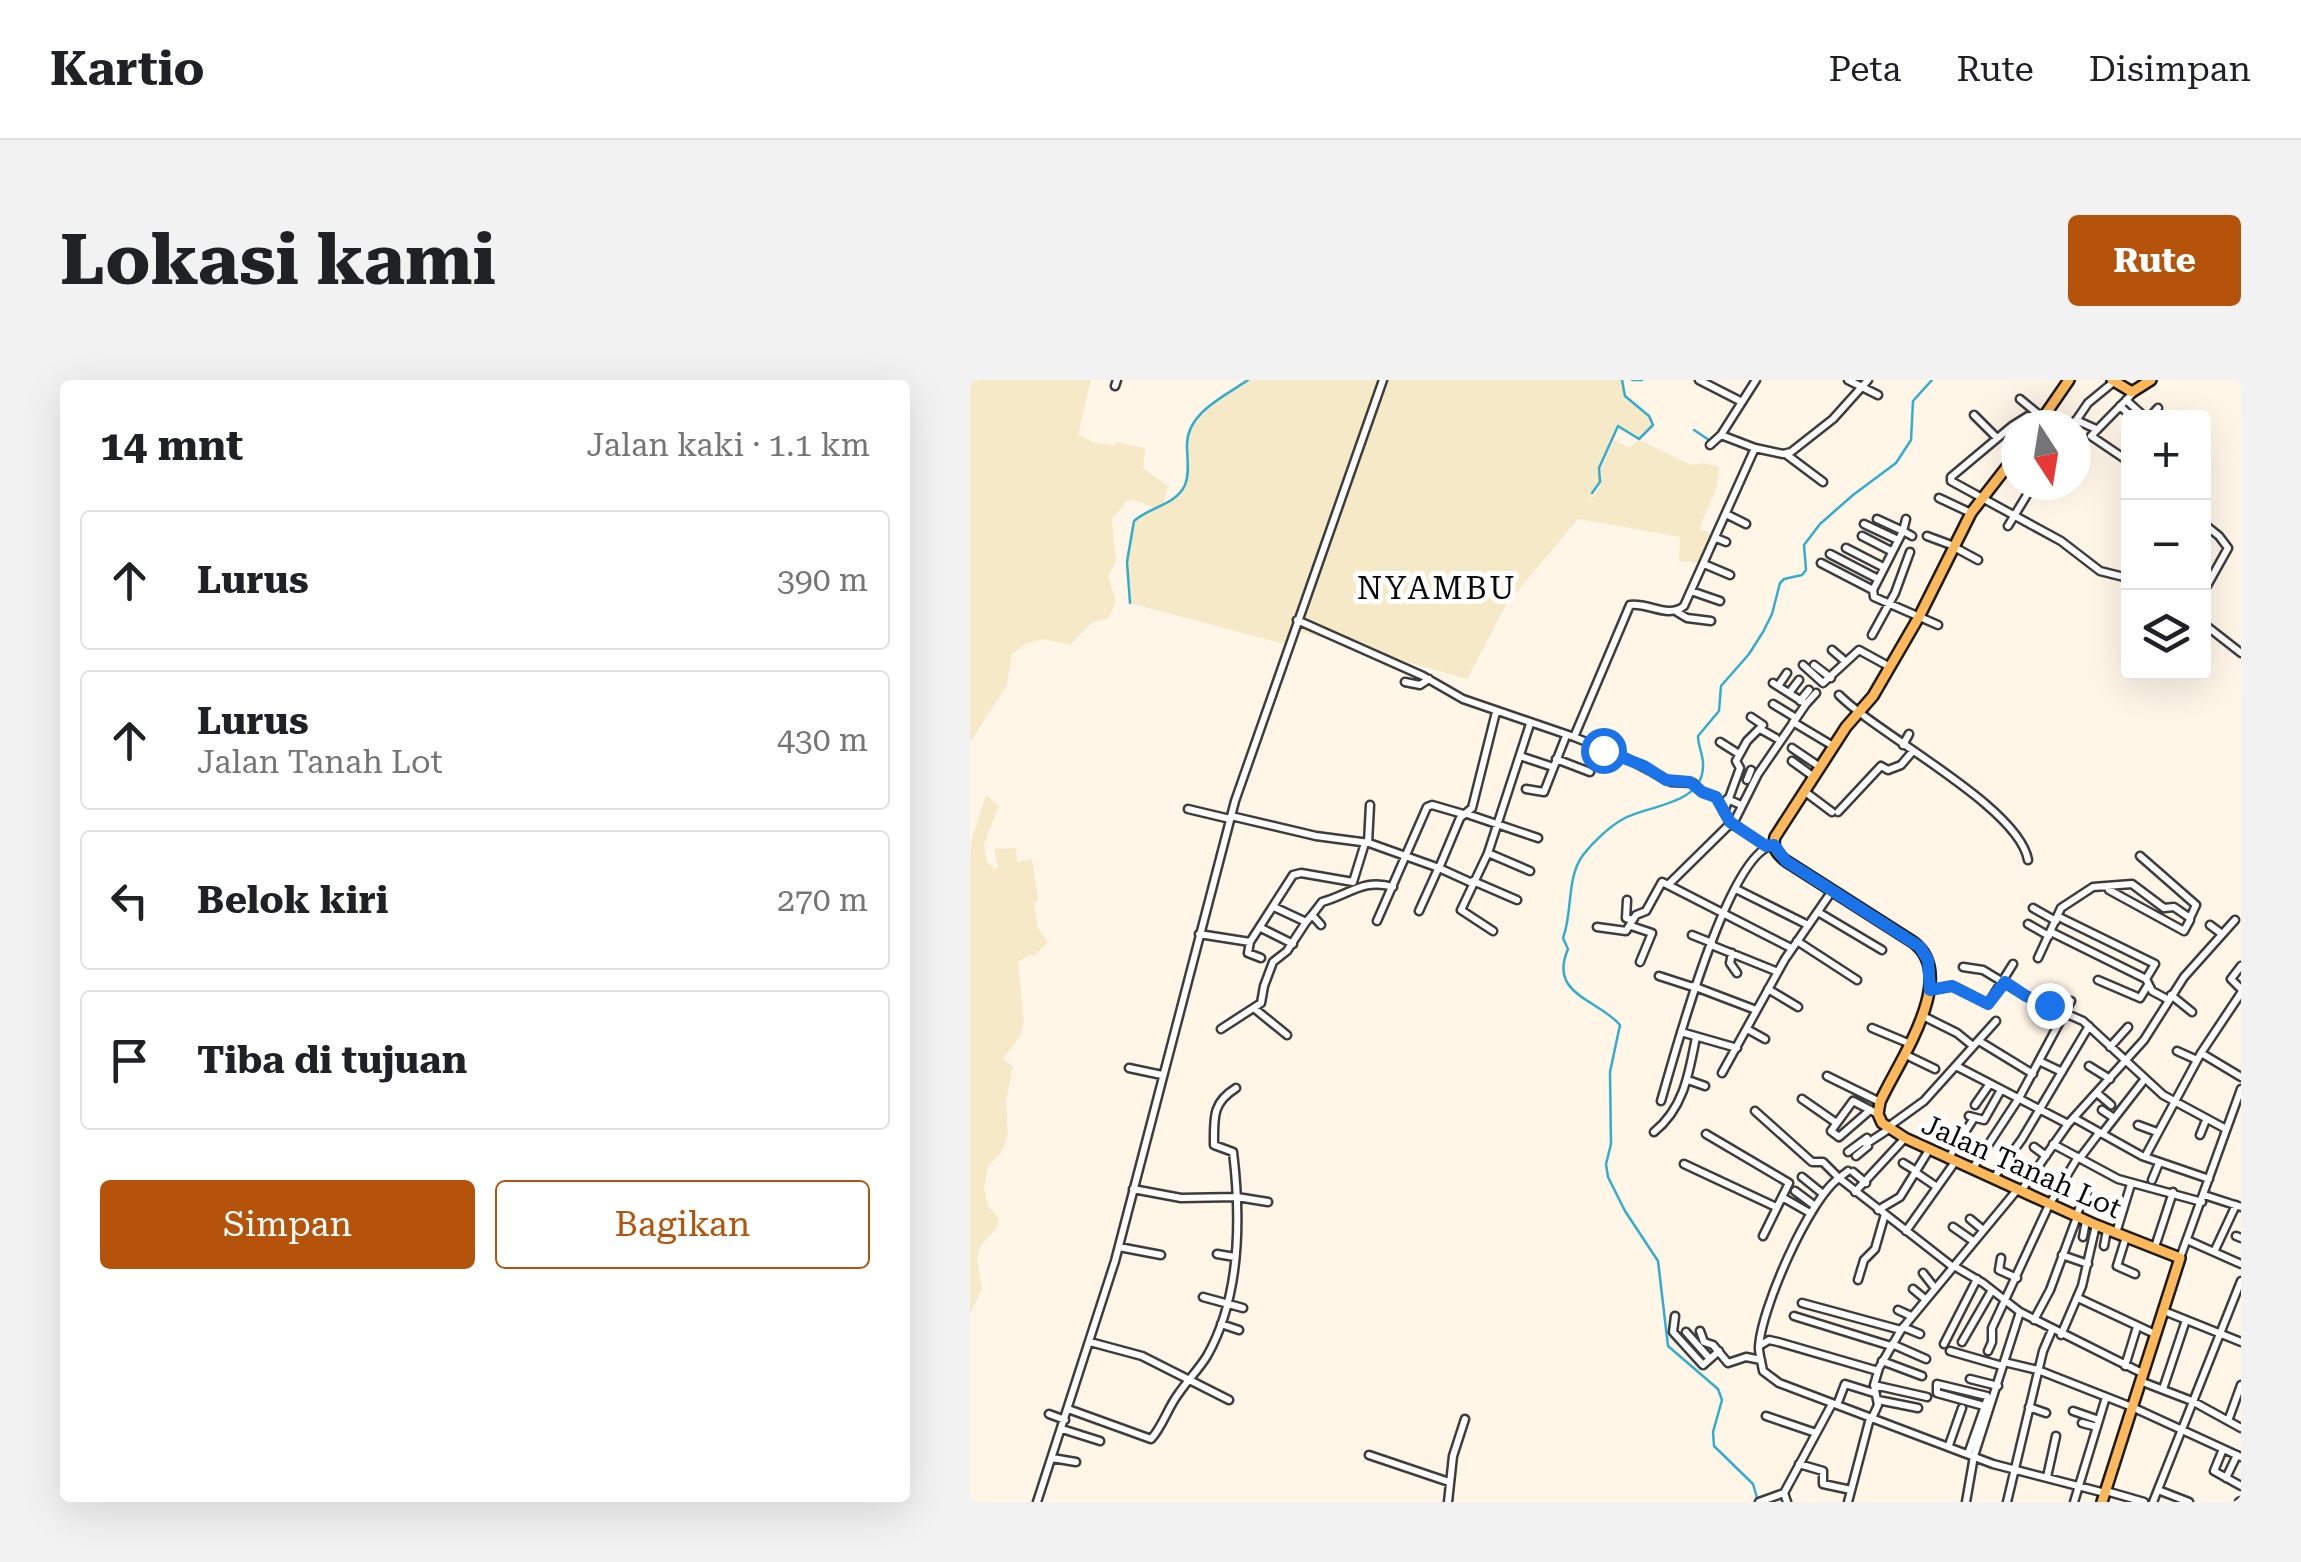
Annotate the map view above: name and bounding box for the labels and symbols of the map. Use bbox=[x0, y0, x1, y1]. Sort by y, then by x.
north arrow bbox=[2001, 410, 2091, 500]
district label: NYAMBU bbox=[1357, 569, 1517, 607]
route start bbox=[1581, 728, 1627, 774]
route end bbox=[2027, 983, 2073, 1029]
street label: Jalan Tanah Lot bbox=[1917, 1108, 2127, 1225]

